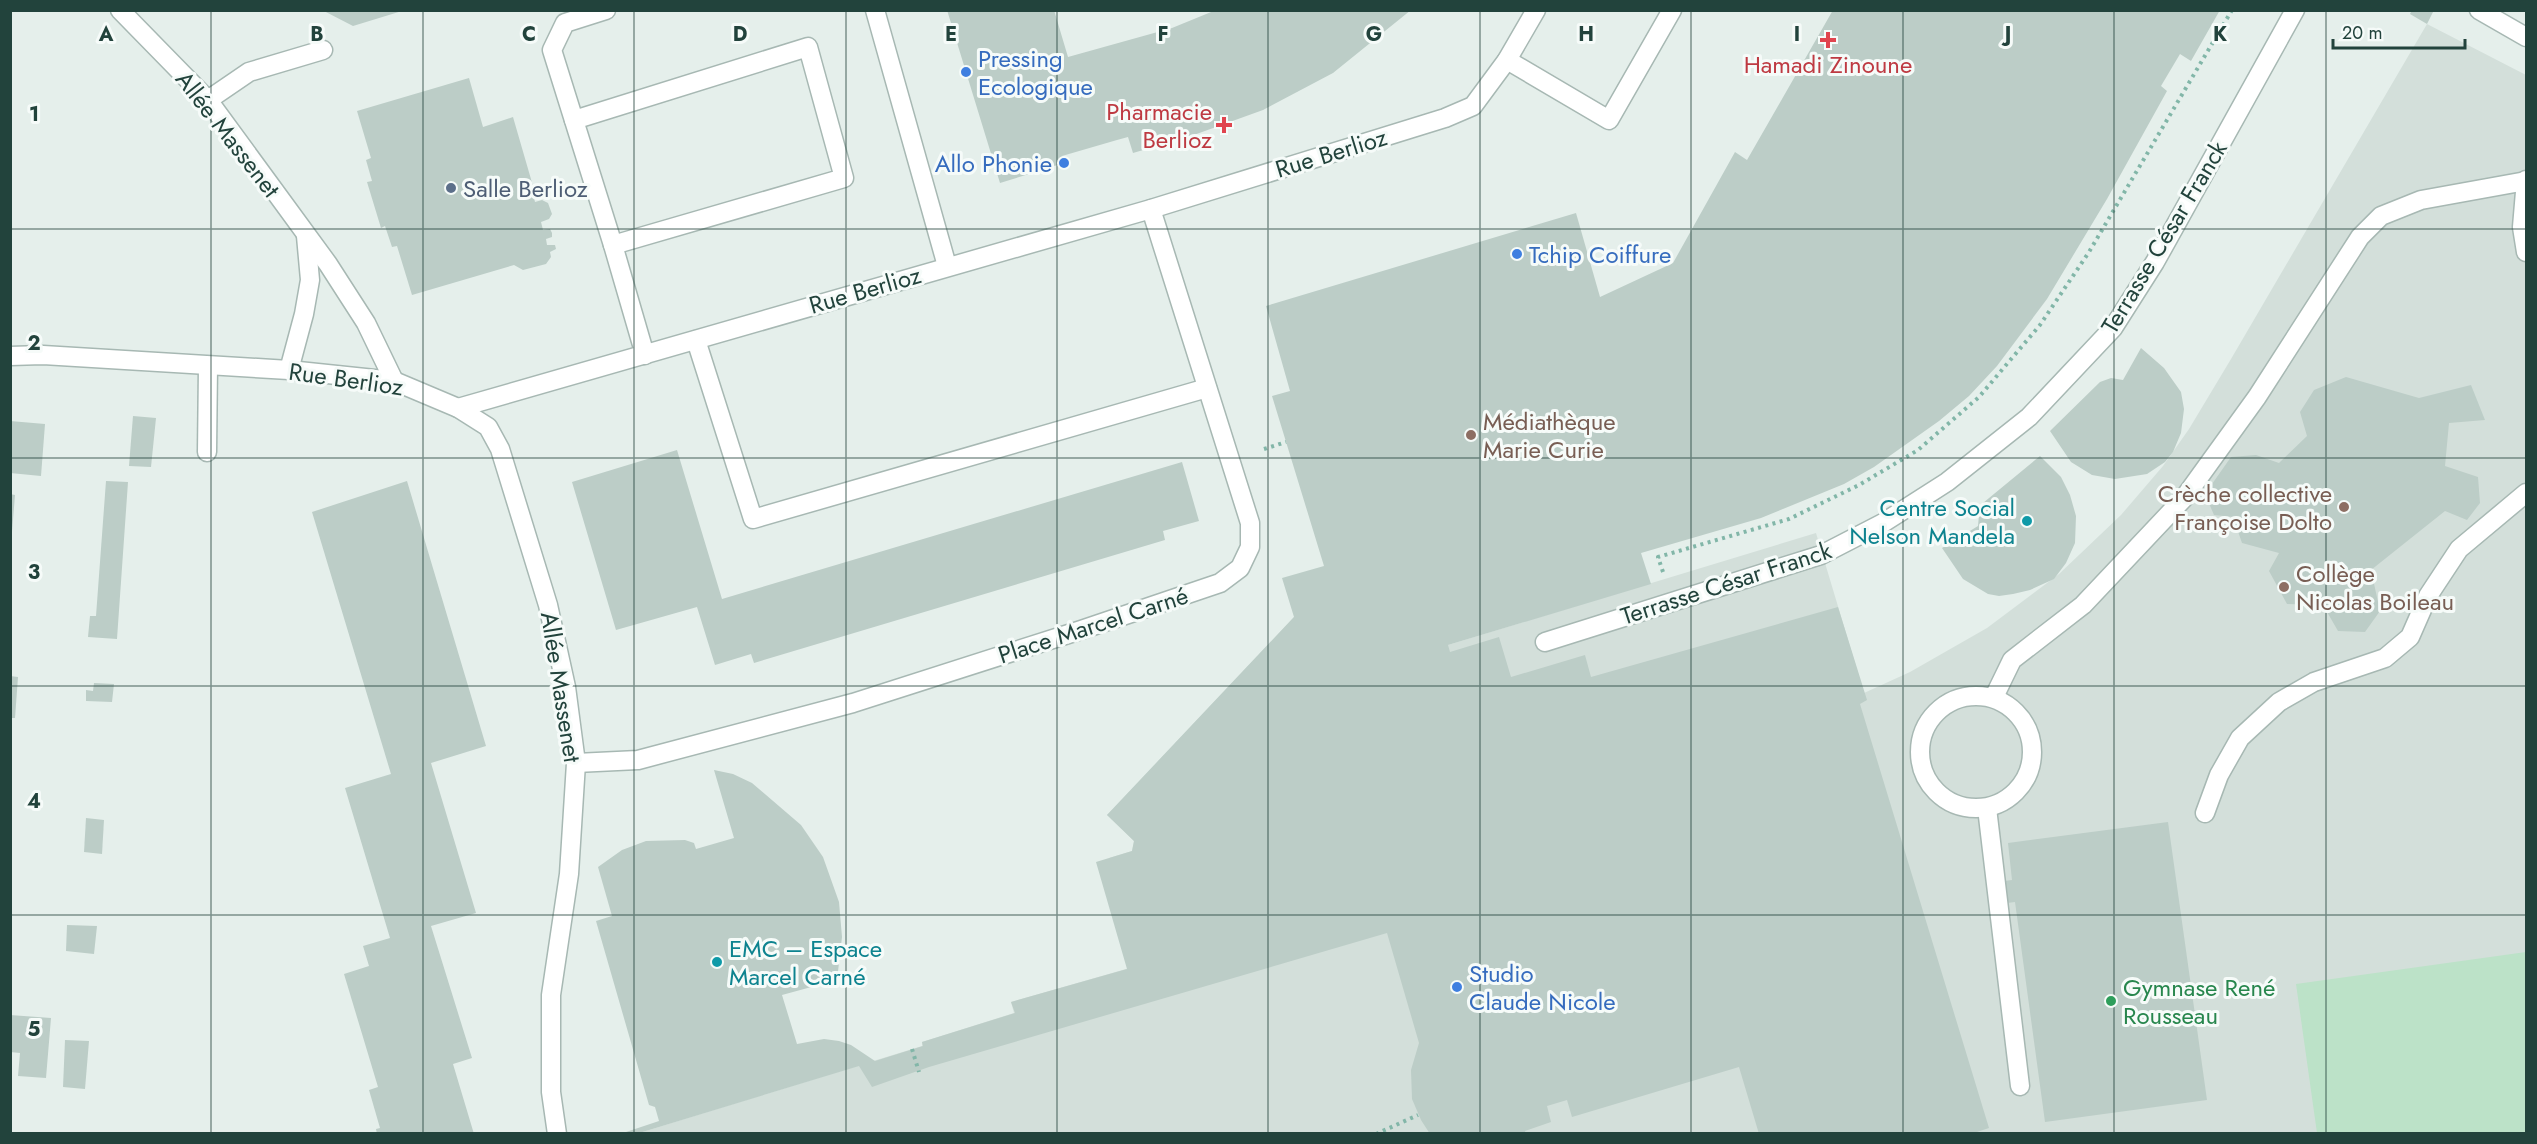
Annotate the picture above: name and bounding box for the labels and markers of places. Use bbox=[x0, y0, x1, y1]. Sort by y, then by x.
marker: Hamadi Zinoune bbox=[1821, 33, 1835, 47]
place label: Pressing Ecologique bbox=[978, 41, 1093, 104]
place label: Hamadi Zinoune bbox=[1744, 47, 1912, 82]
marker: Pressing Ecologique bbox=[959, 65, 973, 79]
place label: Pharmacie Berlioz bbox=[1106, 94, 1212, 157]
marker: Pharmacie Berlioz bbox=[1217, 118, 1231, 132]
place label: Allo Phonie bbox=[935, 146, 1052, 181]
marker: Allo Phonie bbox=[1057, 156, 1071, 170]
place label: Salle Berlioz bbox=[463, 171, 588, 206]
marker: Salle Berlioz bbox=[444, 181, 458, 195]
place label: Tchip Coiffure bbox=[1529, 237, 1671, 272]
marker: Tchip Coiffure bbox=[1510, 247, 1524, 261]
place label: Médiathèque Marie Curie bbox=[1483, 404, 1616, 467]
marker: Médiathèque Marie Curie bbox=[1464, 428, 1478, 442]
place label: Crèche collective Françoise Dolto bbox=[2158, 476, 2332, 539]
place label: Centre Social Nelson Mandela bbox=[1849, 490, 2015, 553]
marker: Crèche collective Françoise Dolto bbox=[2337, 500, 2351, 514]
marker: Centre Social Nelson Mandela bbox=[2020, 514, 2034, 528]
place label: Collège Nicolas Boileau bbox=[2296, 556, 2454, 619]
marker: Collège Nicolas Boileau bbox=[2277, 580, 2291, 594]
place label: EMC – Espace Marcel Carné bbox=[729, 931, 882, 994]
marker: EMC – Espace Marcel Carné bbox=[710, 955, 724, 969]
place label: Studio Claude Nicole bbox=[1469, 956, 1616, 1019]
place label: Gymnase René Rousseau bbox=[2123, 970, 2275, 1033]
marker: Studio Claude Nicole bbox=[1450, 980, 1464, 994]
marker: Gymnase René Rousseau bbox=[2104, 994, 2118, 1008]

